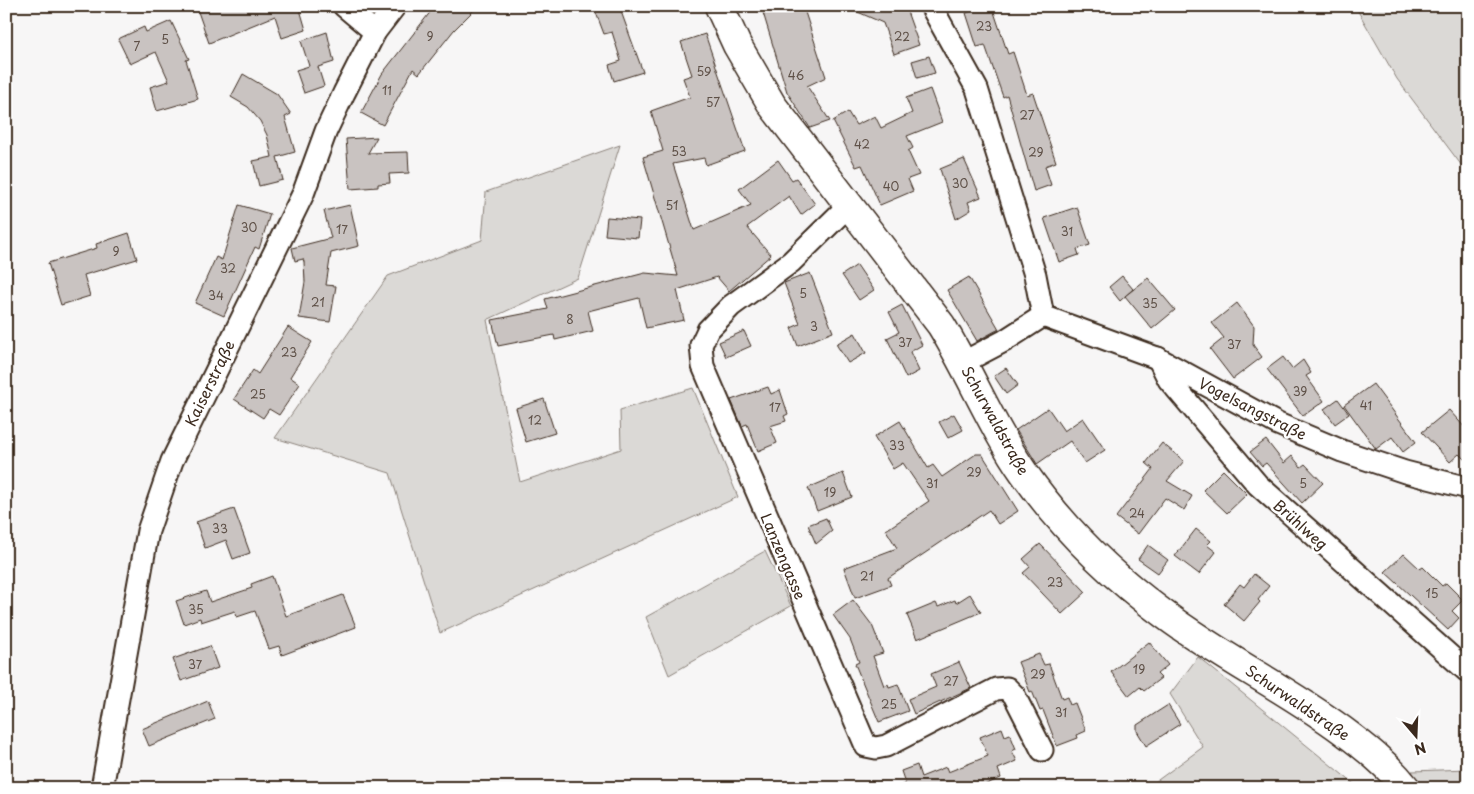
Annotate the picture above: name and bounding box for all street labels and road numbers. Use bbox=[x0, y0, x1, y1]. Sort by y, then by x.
street label: Kaiserstraße bbox=[178, 336, 240, 430]
street label: Schurwaldstraße bbox=[956, 361, 1036, 479]
street label: Vogelsangstraße bbox=[1195, 371, 1311, 445]
street label: Brühlweg bbox=[1269, 493, 1333, 555]
street label: Lanzengasse bbox=[755, 509, 813, 603]
street label: Schurwaldstraße bbox=[1241, 658, 1355, 746]

